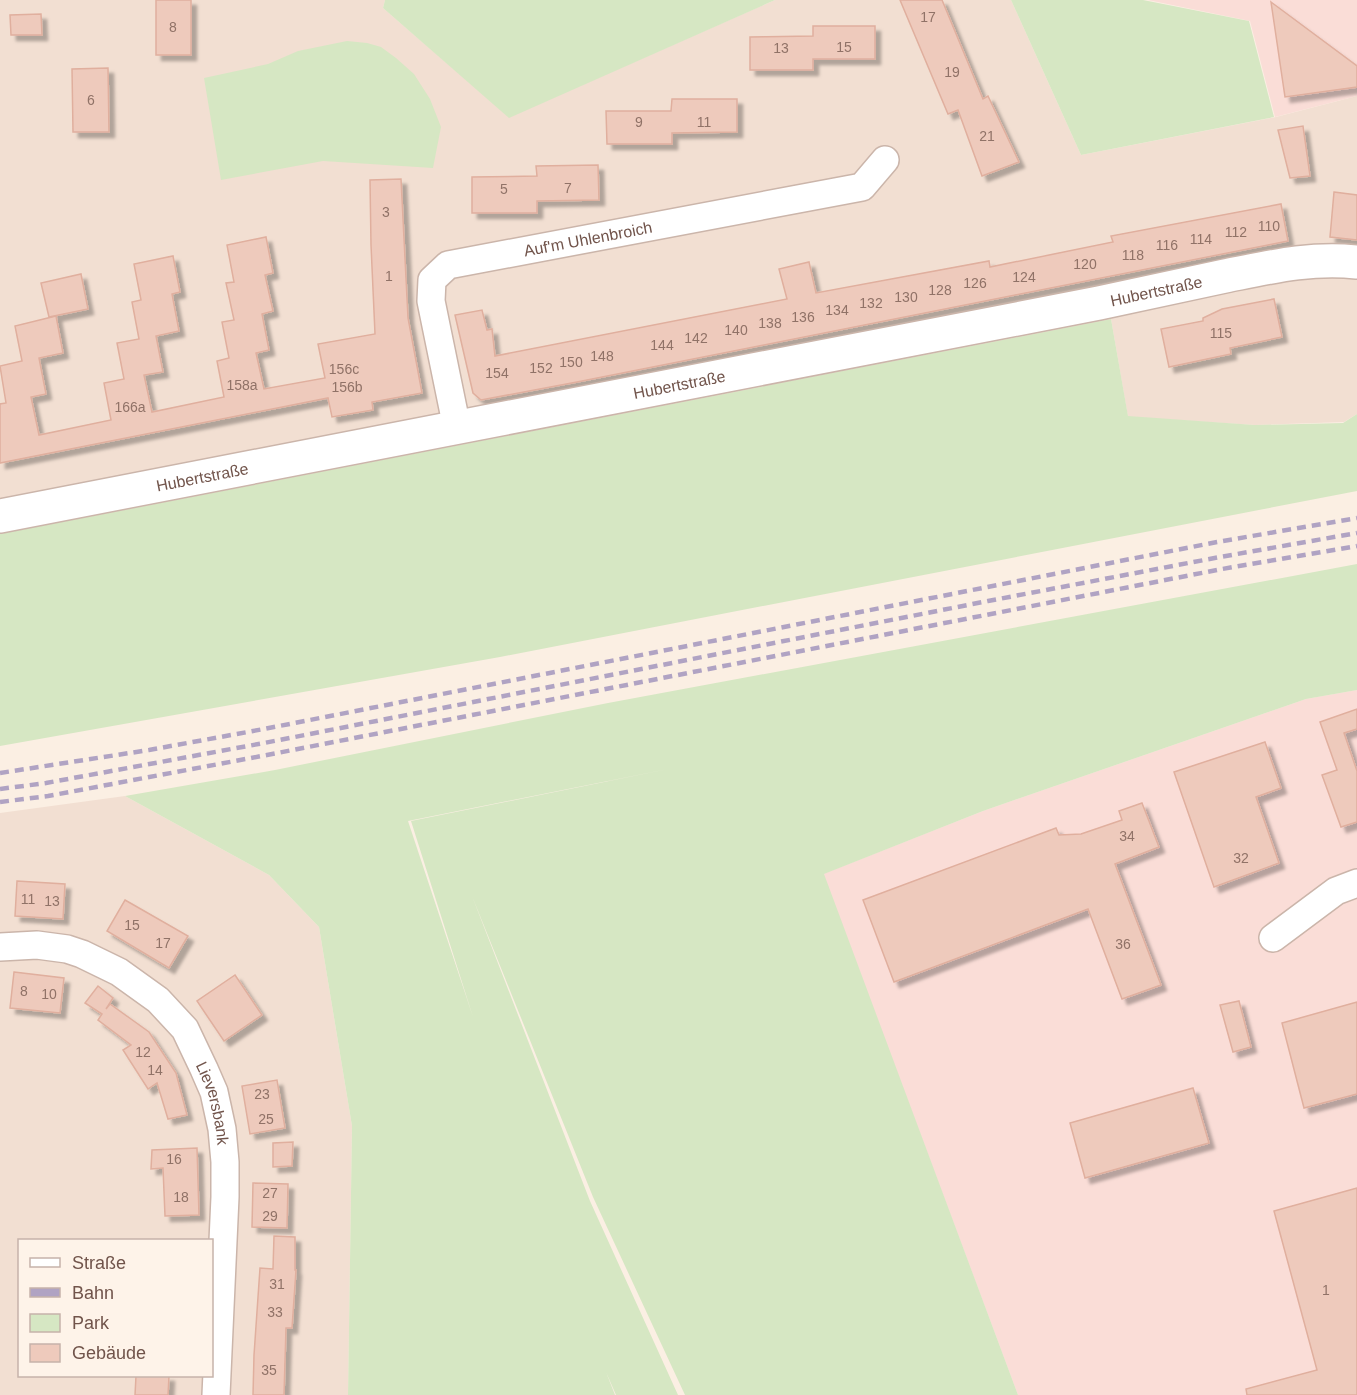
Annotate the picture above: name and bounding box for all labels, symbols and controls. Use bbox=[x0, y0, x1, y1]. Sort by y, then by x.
house number: 17 bbox=[920, 9, 936, 25]
house number: 8 bbox=[169, 19, 177, 35]
house number: 15 bbox=[836, 39, 852, 55]
house number: 13 bbox=[773, 40, 789, 56]
house number: 19 bbox=[944, 64, 960, 80]
house number: 6 bbox=[87, 92, 95, 108]
house number: 9 bbox=[635, 114, 643, 130]
house number: 11 bbox=[697, 114, 711, 130]
house number: 21 bbox=[979, 128, 995, 144]
house number: 7 bbox=[564, 180, 572, 196]
house number: 5 bbox=[500, 181, 508, 197]
house number: 3 bbox=[382, 204, 390, 220]
house number: 110 bbox=[1258, 218, 1280, 234]
street label: Auf'm Uhlenbroich bbox=[522, 219, 654, 260]
house number: 112 bbox=[1225, 224, 1247, 240]
house number: 114 bbox=[1190, 231, 1212, 247]
house number: 116 bbox=[1156, 237, 1178, 253]
house number: 118 bbox=[1122, 247, 1144, 263]
house number: 120 bbox=[1073, 256, 1097, 272]
house number: 1 bbox=[385, 268, 393, 284]
house number: 124 bbox=[1012, 269, 1036, 285]
street label: Hubertstraße bbox=[1109, 273, 1204, 309]
house number: 126 bbox=[963, 275, 987, 291]
house number: 128 bbox=[928, 282, 952, 298]
house number: 130 bbox=[894, 289, 918, 305]
house number: 132 bbox=[859, 295, 883, 311]
house number: 134 bbox=[825, 302, 849, 318]
house number: 136 bbox=[791, 309, 815, 325]
house number: 138 bbox=[758, 315, 782, 331]
house number: 140 bbox=[724, 322, 748, 338]
house number: 115 bbox=[1210, 325, 1232, 341]
house number: 142 bbox=[684, 330, 708, 346]
house number: 144 bbox=[650, 337, 674, 353]
house number: 148 bbox=[590, 348, 614, 364]
house number: 150 bbox=[559, 354, 583, 370]
house number: 152 bbox=[529, 360, 553, 376]
house number: 156c bbox=[329, 361, 359, 377]
house number: 154 bbox=[485, 365, 509, 381]
street label: Hubertstraße bbox=[632, 368, 727, 402]
house number: 158a bbox=[226, 377, 258, 393]
house number: 156b bbox=[331, 379, 363, 395]
house number: 166a bbox=[114, 399, 146, 415]
street label: Hubertstraße bbox=[155, 460, 250, 495]
house number: 34 bbox=[1119, 828, 1135, 844]
house number: 32 bbox=[1233, 850, 1249, 866]
house number: 11 bbox=[21, 891, 35, 907]
house number: 13 bbox=[44, 893, 60, 909]
house number: 15 bbox=[124, 917, 140, 933]
house number: 17 bbox=[155, 935, 171, 951]
house number: 36 bbox=[1115, 936, 1131, 952]
house number: 8 bbox=[20, 983, 28, 999]
house number: 10 bbox=[41, 986, 57, 1002]
house number: 12 bbox=[135, 1044, 151, 1060]
street label: Lieversbank bbox=[193, 1059, 232, 1147]
house number: 14 bbox=[147, 1062, 163, 1078]
house number: 23 bbox=[254, 1086, 270, 1102]
house number: 25 bbox=[258, 1111, 274, 1127]
house number: 16 bbox=[166, 1151, 182, 1167]
house number: 27 bbox=[262, 1185, 278, 1201]
house number: 18 bbox=[173, 1189, 189, 1205]
house number: 29 bbox=[262, 1208, 278, 1224]
legend bbox=[18, 1239, 213, 1377]
text: Straße bbox=[72, 1253, 126, 1273]
house number: 31 bbox=[269, 1276, 285, 1292]
house number: 1 bbox=[1322, 1282, 1330, 1298]
text: Bahn bbox=[72, 1283, 114, 1303]
house number: 33 bbox=[267, 1304, 283, 1320]
text: Park bbox=[72, 1313, 110, 1333]
text: Gebäude bbox=[72, 1343, 146, 1363]
house number: 35 bbox=[261, 1362, 277, 1378]

